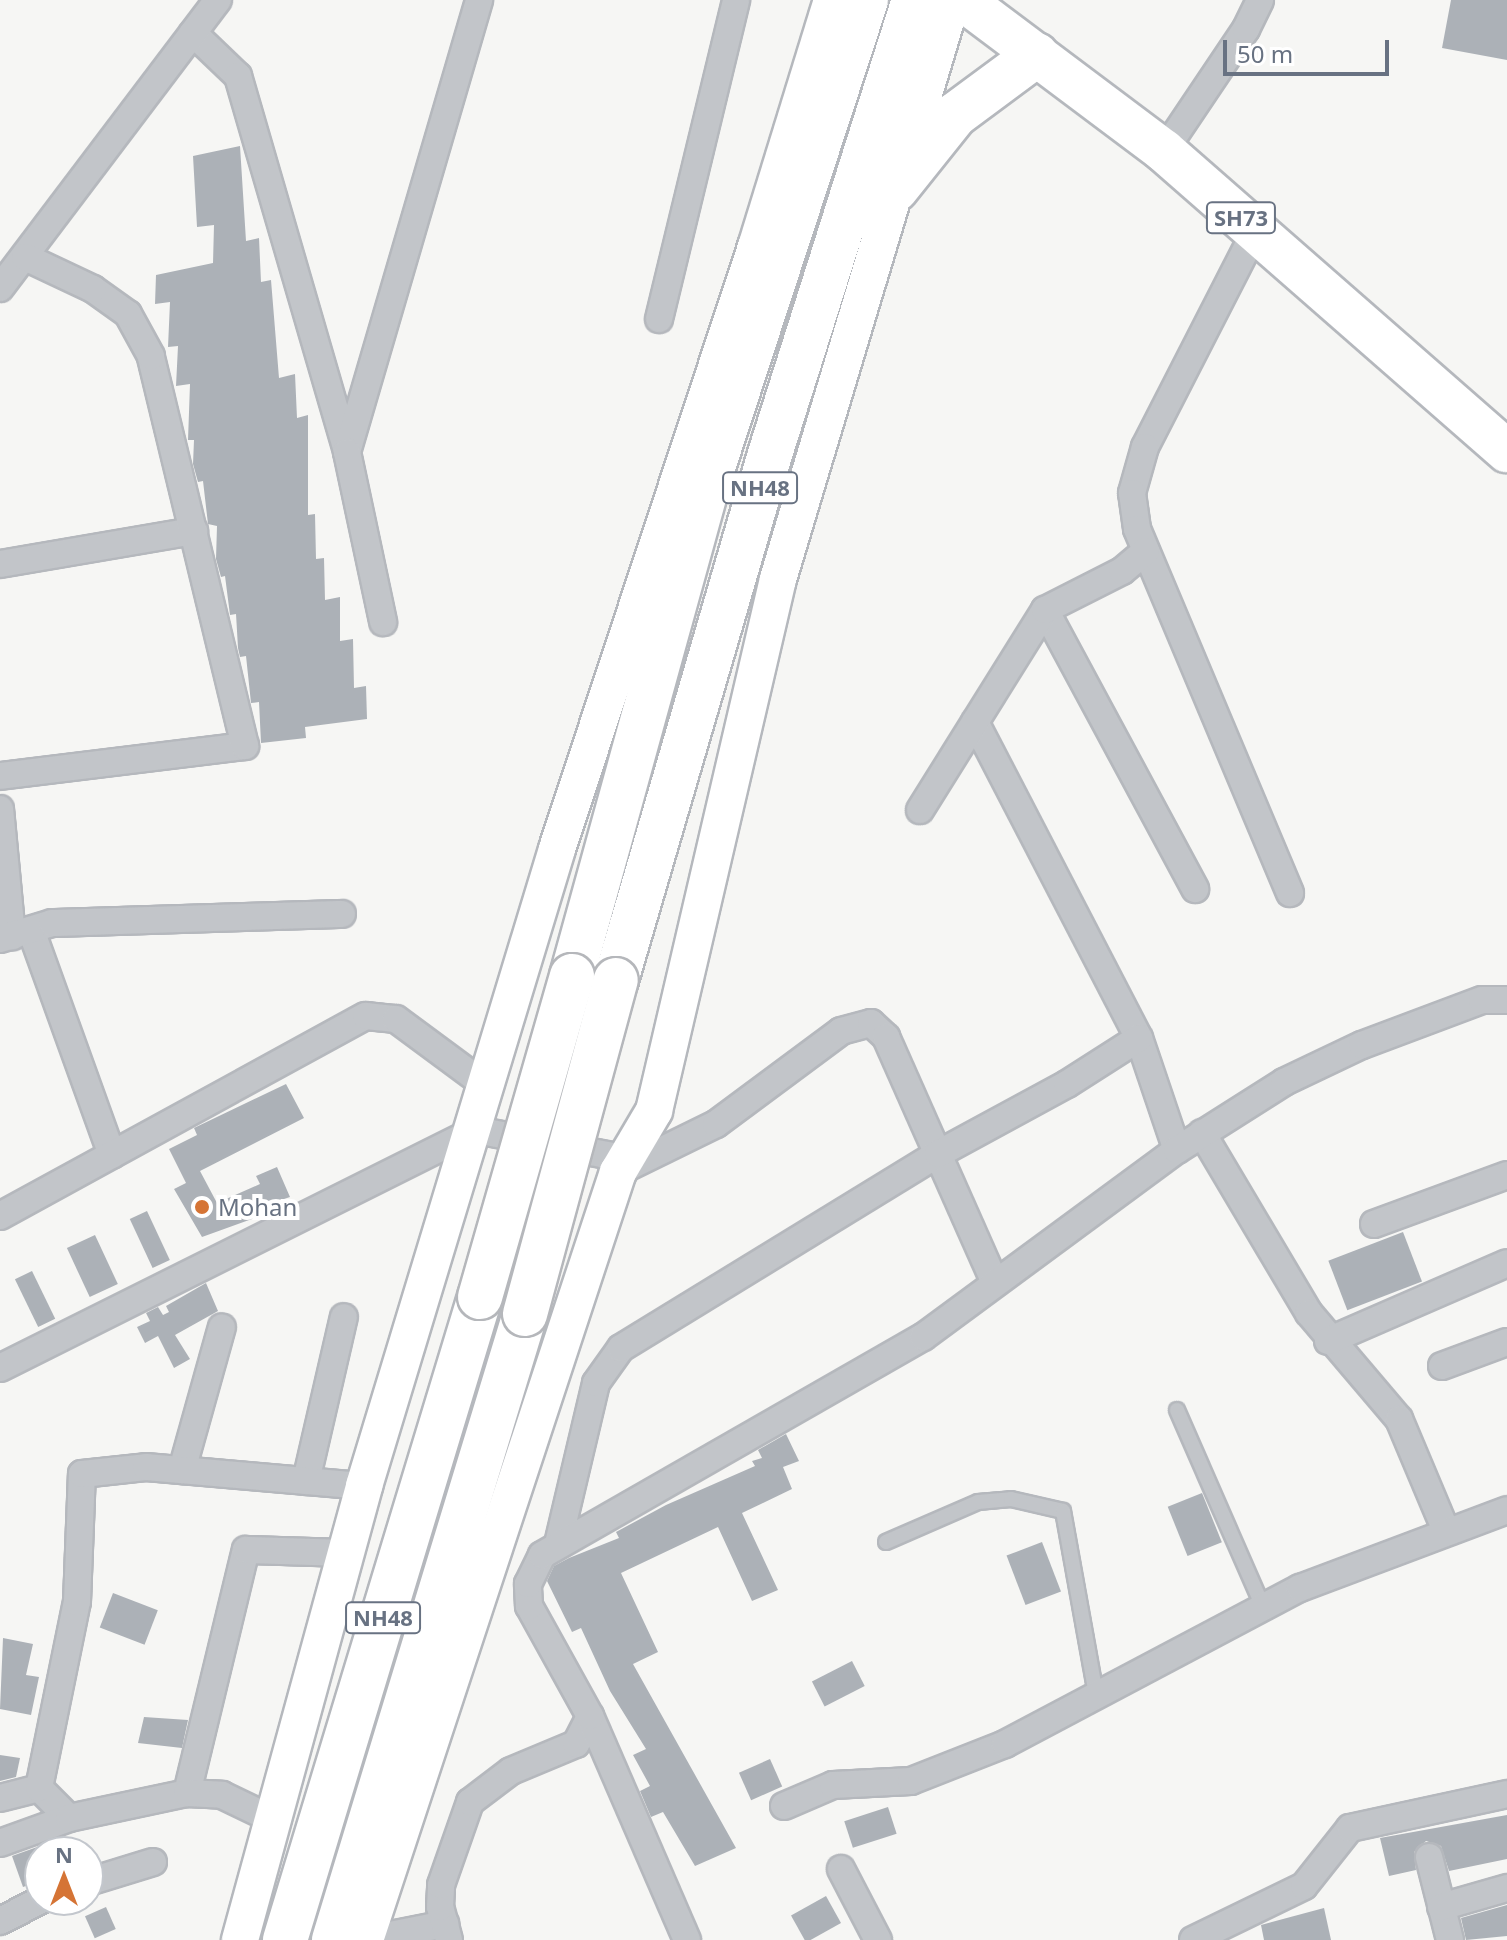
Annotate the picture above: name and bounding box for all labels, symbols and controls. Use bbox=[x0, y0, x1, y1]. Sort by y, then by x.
scale bar bbox=[1227, 24, 1393, 74]
text: 50 m bbox=[1237, 37, 1293, 70]
road number: SH73 bbox=[1205, 200, 1277, 236]
road number: NH48 bbox=[722, 470, 798, 506]
place label: Mohan bbox=[218, 1193, 297, 1221]
marker: Mohan bbox=[193, 1198, 211, 1216]
road number: NH48 bbox=[345, 1600, 421, 1636]
north arrow bbox=[24, 1836, 104, 1916]
text: N bbox=[55, 1839, 73, 1869]

